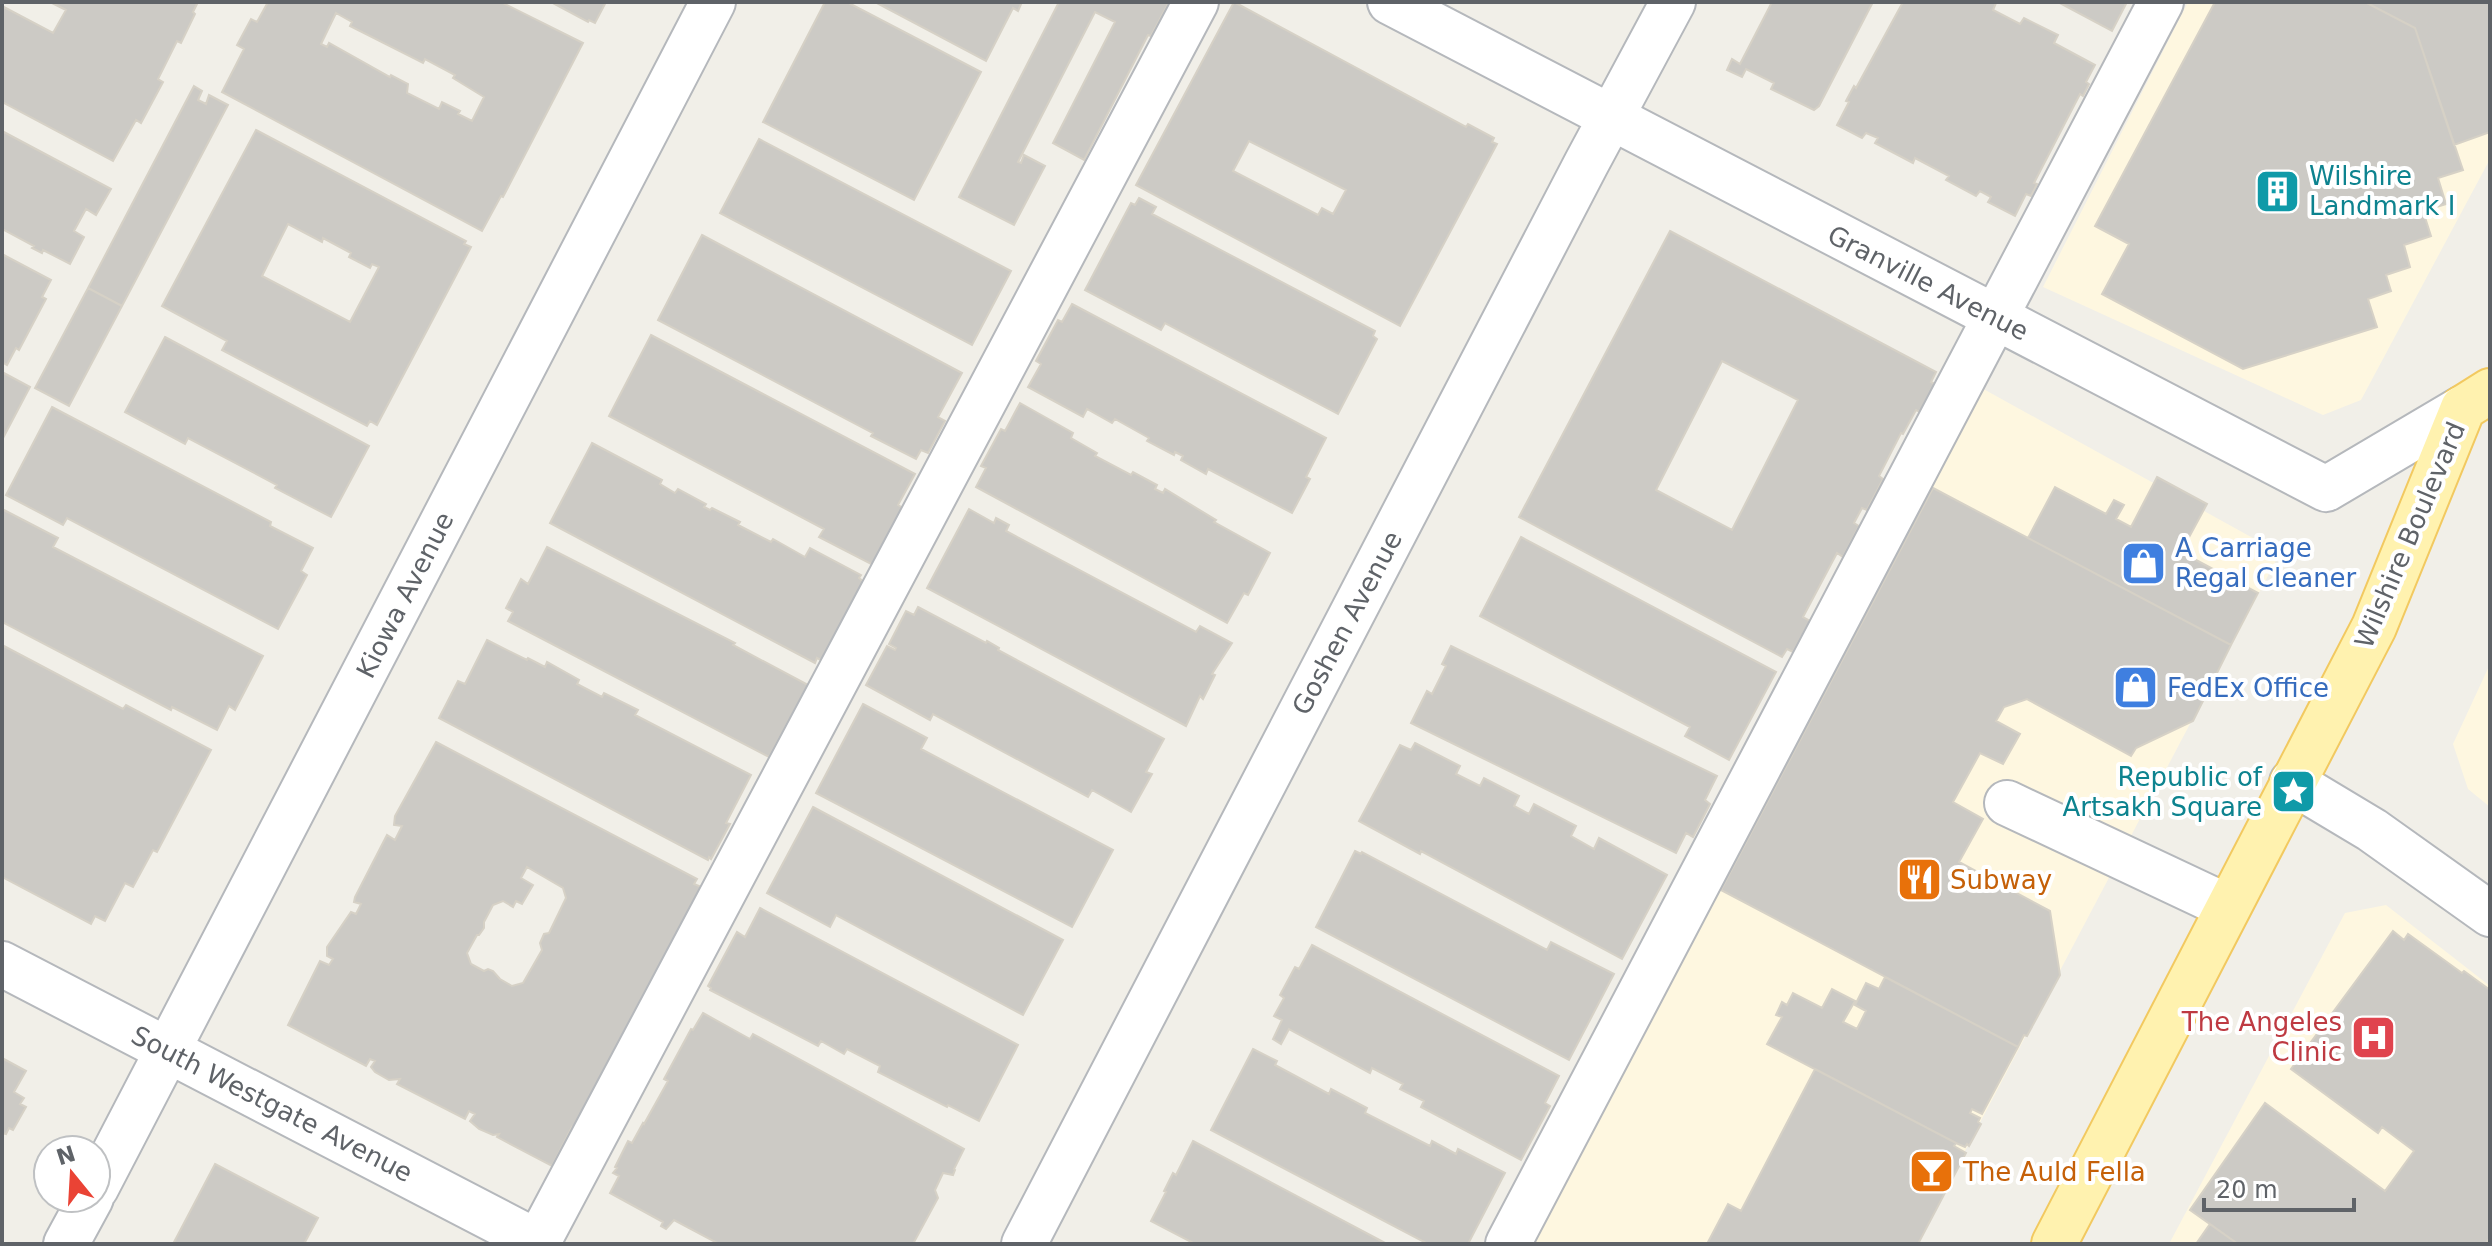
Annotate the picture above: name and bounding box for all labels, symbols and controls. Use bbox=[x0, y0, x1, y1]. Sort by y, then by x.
place label: Wilshire Landmark I bbox=[2309, 161, 2455, 221]
building icon: Wilshire Landmark I bbox=[2254, 167, 2302, 215]
street label: Granville Avenue bbox=[1823, 219, 2033, 347]
street label: Wilshire Boulevard bbox=[2349, 417, 2471, 653]
street label: Kiowa Avenue bbox=[350, 507, 460, 683]
street label: Goshen Avenue bbox=[1286, 526, 1408, 720]
place label: A Carriage Regal Cleaner bbox=[2175, 533, 2357, 593]
shop icon: A Carriage Regal Cleaner bbox=[2120, 539, 2168, 587]
shop icon: FedEx Office bbox=[2112, 664, 2160, 712]
place label: FedEx Office bbox=[2167, 673, 2329, 703]
place label: Republic of Artsakh Square bbox=[2063, 762, 2263, 822]
place icon: Republic of Artsakh Square bbox=[2269, 768, 2317, 816]
restaurant icon: Subway bbox=[1895, 856, 1943, 904]
place label: Subway bbox=[1950, 865, 2052, 895]
place label: The Angeles Clinic bbox=[2181, 1007, 2342, 1067]
hospital icon: The Angeles Clinic bbox=[2349, 1013, 2397, 1061]
street label: South Westgate Avenue bbox=[127, 1020, 417, 1188]
north arrow bbox=[32, 1134, 112, 1214]
text: N bbox=[53, 1141, 79, 1170]
bar icon: The Auld Fella bbox=[1908, 1148, 1956, 1196]
place label: The Auld Fella bbox=[1962, 1157, 2146, 1187]
scale bar bbox=[2204, 1162, 2354, 1212]
text: 20 m bbox=[2216, 1176, 2278, 1204]

